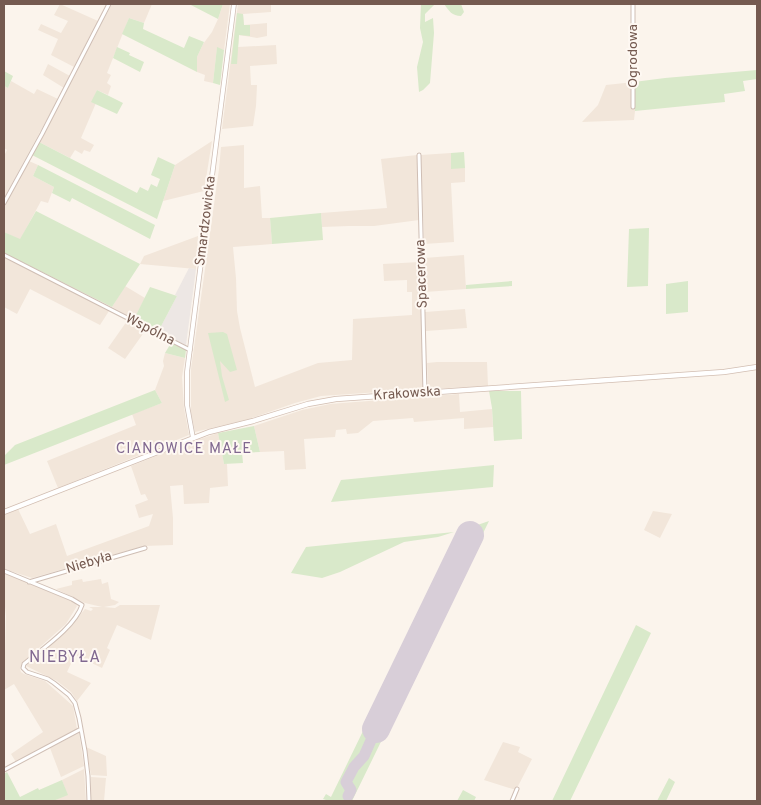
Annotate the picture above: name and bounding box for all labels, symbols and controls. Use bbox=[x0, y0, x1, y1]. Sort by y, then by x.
street label: Ogrodowa bbox=[625, 24, 642, 88]
street label: Smardzowicka bbox=[192, 175, 220, 267]
street label: Spacerowa bbox=[412, 239, 432, 309]
street label: Wspólna bbox=[123, 310, 177, 350]
street label: Krakowska bbox=[373, 383, 441, 405]
district label: CIANOWICE MAŁE bbox=[116, 440, 252, 459]
street label: Niebyła bbox=[64, 548, 114, 578]
district label: NIEBYŁA bbox=[29, 648, 101, 668]

